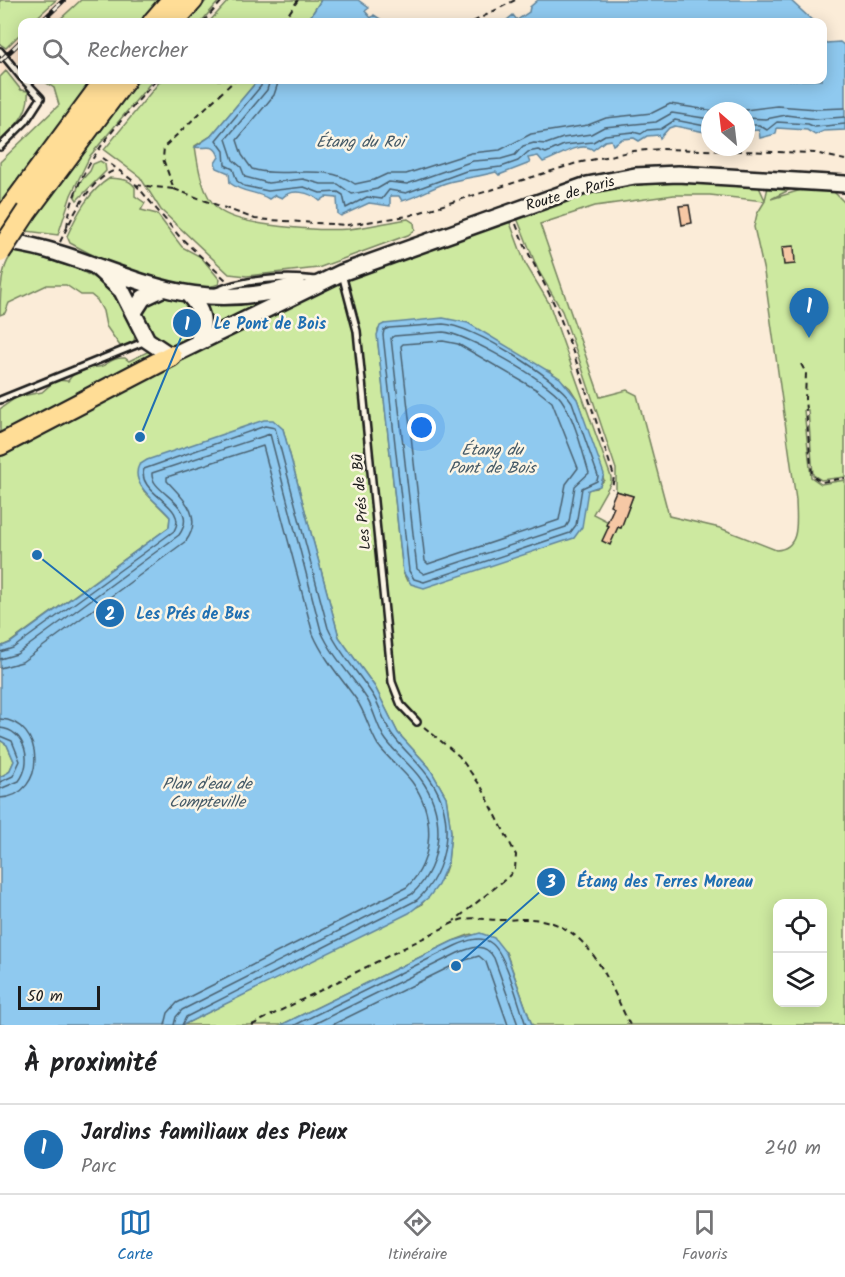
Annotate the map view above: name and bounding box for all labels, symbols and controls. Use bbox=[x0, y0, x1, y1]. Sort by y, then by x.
search box bbox=[18, 18, 827, 84]
text: Rechercher bbox=[87, 34, 187, 69]
icon: search bbox=[39, 35, 72, 68]
north arrow bbox=[701, 102, 755, 156]
water label: Étang du Roi bbox=[316, 130, 407, 155]
street label: Route de Paris bbox=[523, 170, 618, 218]
pin: 1 bbox=[790, 288, 828, 338]
callout: Le Pont de Bois bbox=[172, 306, 338, 340]
text: 1 bbox=[184, 311, 190, 340]
text: Le Pont de Bois bbox=[214, 312, 327, 337]
your location bbox=[407, 413, 436, 442]
water label: Étang du Pont de Bois bbox=[449, 438, 538, 481]
street label: Les Prés de Bû bbox=[346, 453, 378, 551]
callout: Les Prés de Bus bbox=[95, 596, 262, 630]
text: 2 bbox=[105, 601, 115, 630]
text: Les Prés de Bus bbox=[136, 602, 250, 627]
water label: Plan d'eau de Compteville bbox=[162, 772, 253, 815]
callout: Étang des Terres Moreau bbox=[536, 865, 765, 899]
text: 3 bbox=[545, 869, 556, 898]
text: Étang des Terres Moreau bbox=[577, 870, 753, 895]
map controls bbox=[773, 899, 827, 1007]
button: locate bbox=[773, 899, 827, 953]
button: layers bbox=[773, 953, 827, 1007]
scale bar bbox=[18, 983, 100, 1010]
text: 50 m bbox=[27, 984, 63, 1009]
text: À proximité bbox=[24, 1043, 156, 1085]
text: Jardins familiaux des Pieux bbox=[81, 1116, 347, 1151]
text: 1 bbox=[40, 1133, 47, 1165]
text: 240 m bbox=[764, 1133, 821, 1165]
text: Parc bbox=[81, 1151, 117, 1183]
tab: Carte bbox=[117, 1206, 153, 1267]
tab: Itinéraire bbox=[388, 1206, 447, 1267]
tab: Favoris bbox=[682, 1206, 728, 1267]

